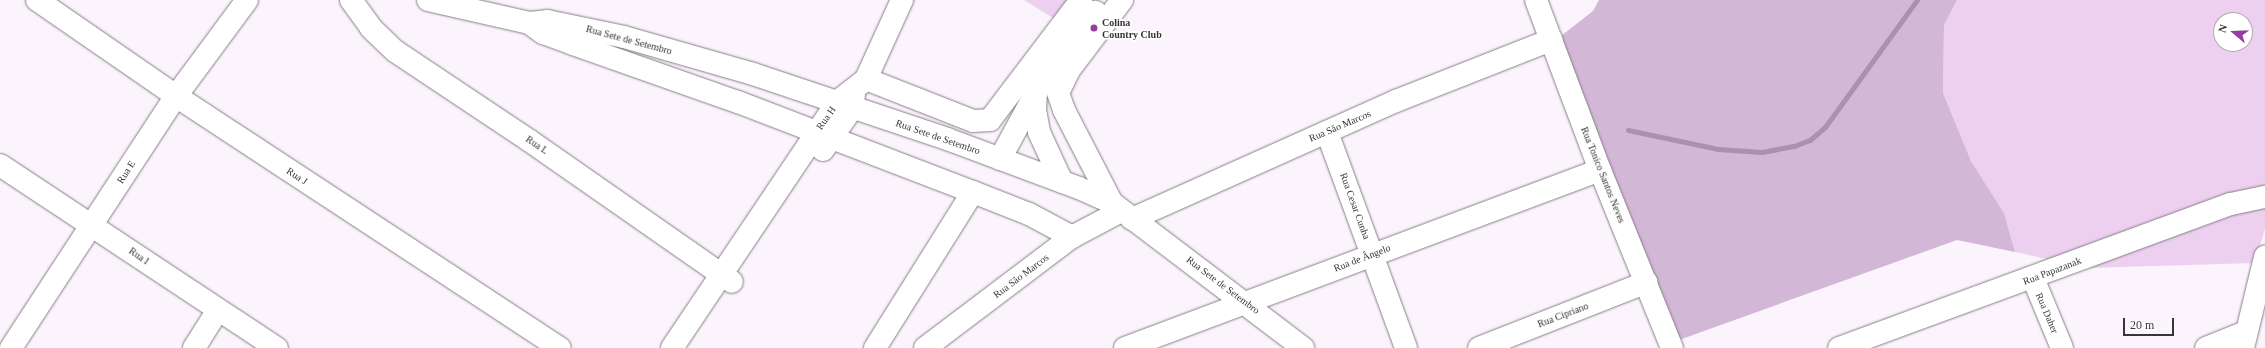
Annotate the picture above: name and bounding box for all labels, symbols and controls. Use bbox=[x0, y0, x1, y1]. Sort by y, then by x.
north arrow bbox=[2213, 12, 2253, 52]
place label: Colina Country Club bbox=[1102, 16, 1162, 40]
street label: Rua Sete de Setembro bbox=[585, 23, 673, 57]
marker: Colina Country Club bbox=[1089, 23, 1099, 33]
text: N bbox=[2216, 23, 2230, 34]
street label: Rua H bbox=[814, 104, 838, 132]
street label: Rua São Marcos bbox=[1307, 108, 1373, 144]
street label: Rua Sete de Setembro bbox=[894, 117, 982, 157]
street label: Rua Tonico Santos Neves bbox=[1578, 125, 1628, 225]
street label: Rua L bbox=[523, 133, 551, 157]
street label: Rua E bbox=[114, 158, 138, 186]
street label: Rua J bbox=[284, 165, 310, 187]
street label: Rua Cesar Cunha bbox=[1337, 171, 1373, 241]
street label: Rua de Ângelo bbox=[1332, 242, 1392, 274]
street label: Rua I bbox=[127, 245, 151, 267]
street label: Rua São Marcos bbox=[991, 251, 1051, 301]
street label: Rua Sete de Setembro bbox=[1184, 254, 1262, 316]
street label: Rua Papazanak bbox=[2021, 254, 2083, 288]
street label: Rua Daher bbox=[2033, 291, 2061, 335]
street label: Rua Cipriano bbox=[1536, 300, 1590, 330]
scale bar bbox=[2125, 310, 2176, 336]
text: 20 m bbox=[2130, 318, 2154, 332]

